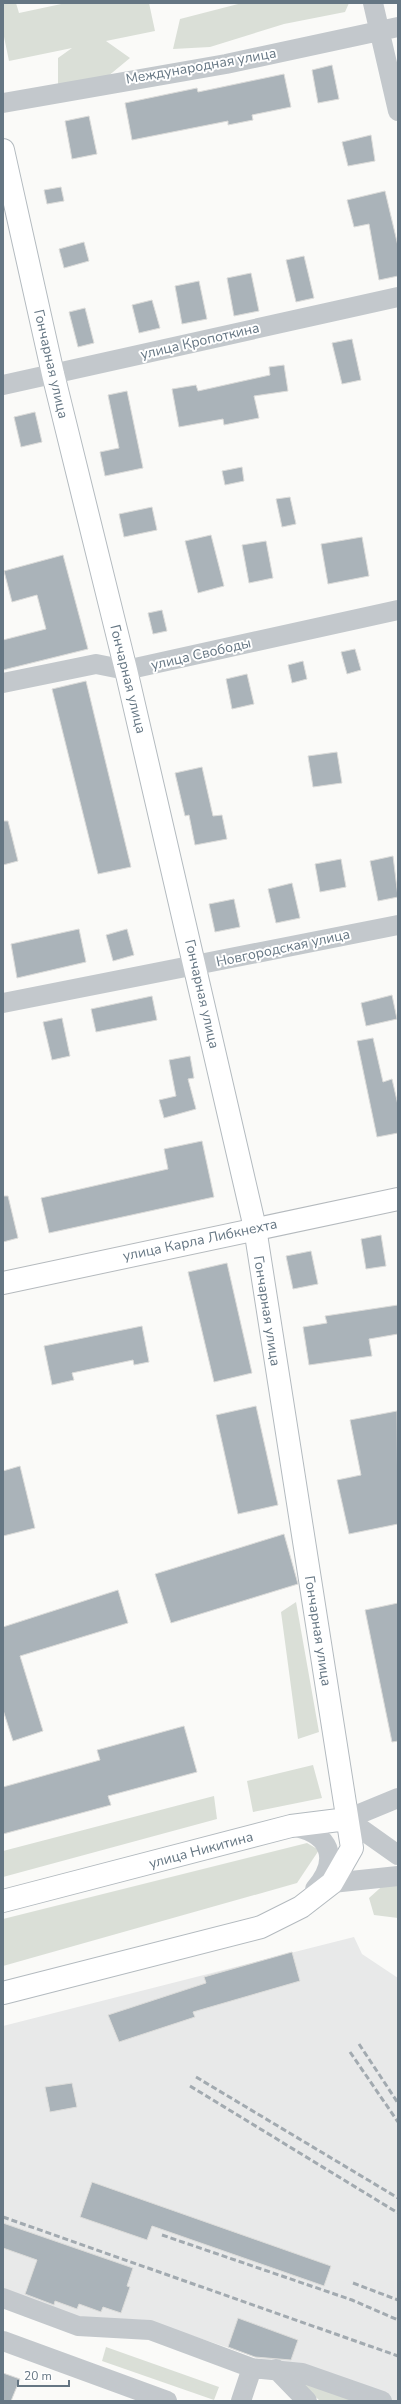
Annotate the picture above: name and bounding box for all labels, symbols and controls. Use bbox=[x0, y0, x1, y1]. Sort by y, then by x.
street label: Международная улица bbox=[124, 43, 278, 89]
street label: Гончарная улица bbox=[29, 307, 73, 421]
street label: улица Кропоткина bbox=[139, 318, 261, 364]
street label: Гончарная улица bbox=[105, 623, 151, 735]
street label: улица Свободы bbox=[149, 633, 253, 675]
street label: Новгородская улица bbox=[214, 925, 352, 971]
street label: Гончарная улица bbox=[180, 937, 224, 1051]
street label: улица Карла Либкнехта bbox=[121, 1214, 279, 1266]
street label: Гончарная улица bbox=[249, 1254, 285, 1368]
street label: Гончарная улица bbox=[300, 1574, 336, 1688]
street label: улица Никитина bbox=[147, 1827, 255, 1873]
scale bar bbox=[18, 2362, 69, 2388]
text: 20 m bbox=[24, 2368, 52, 2384]

